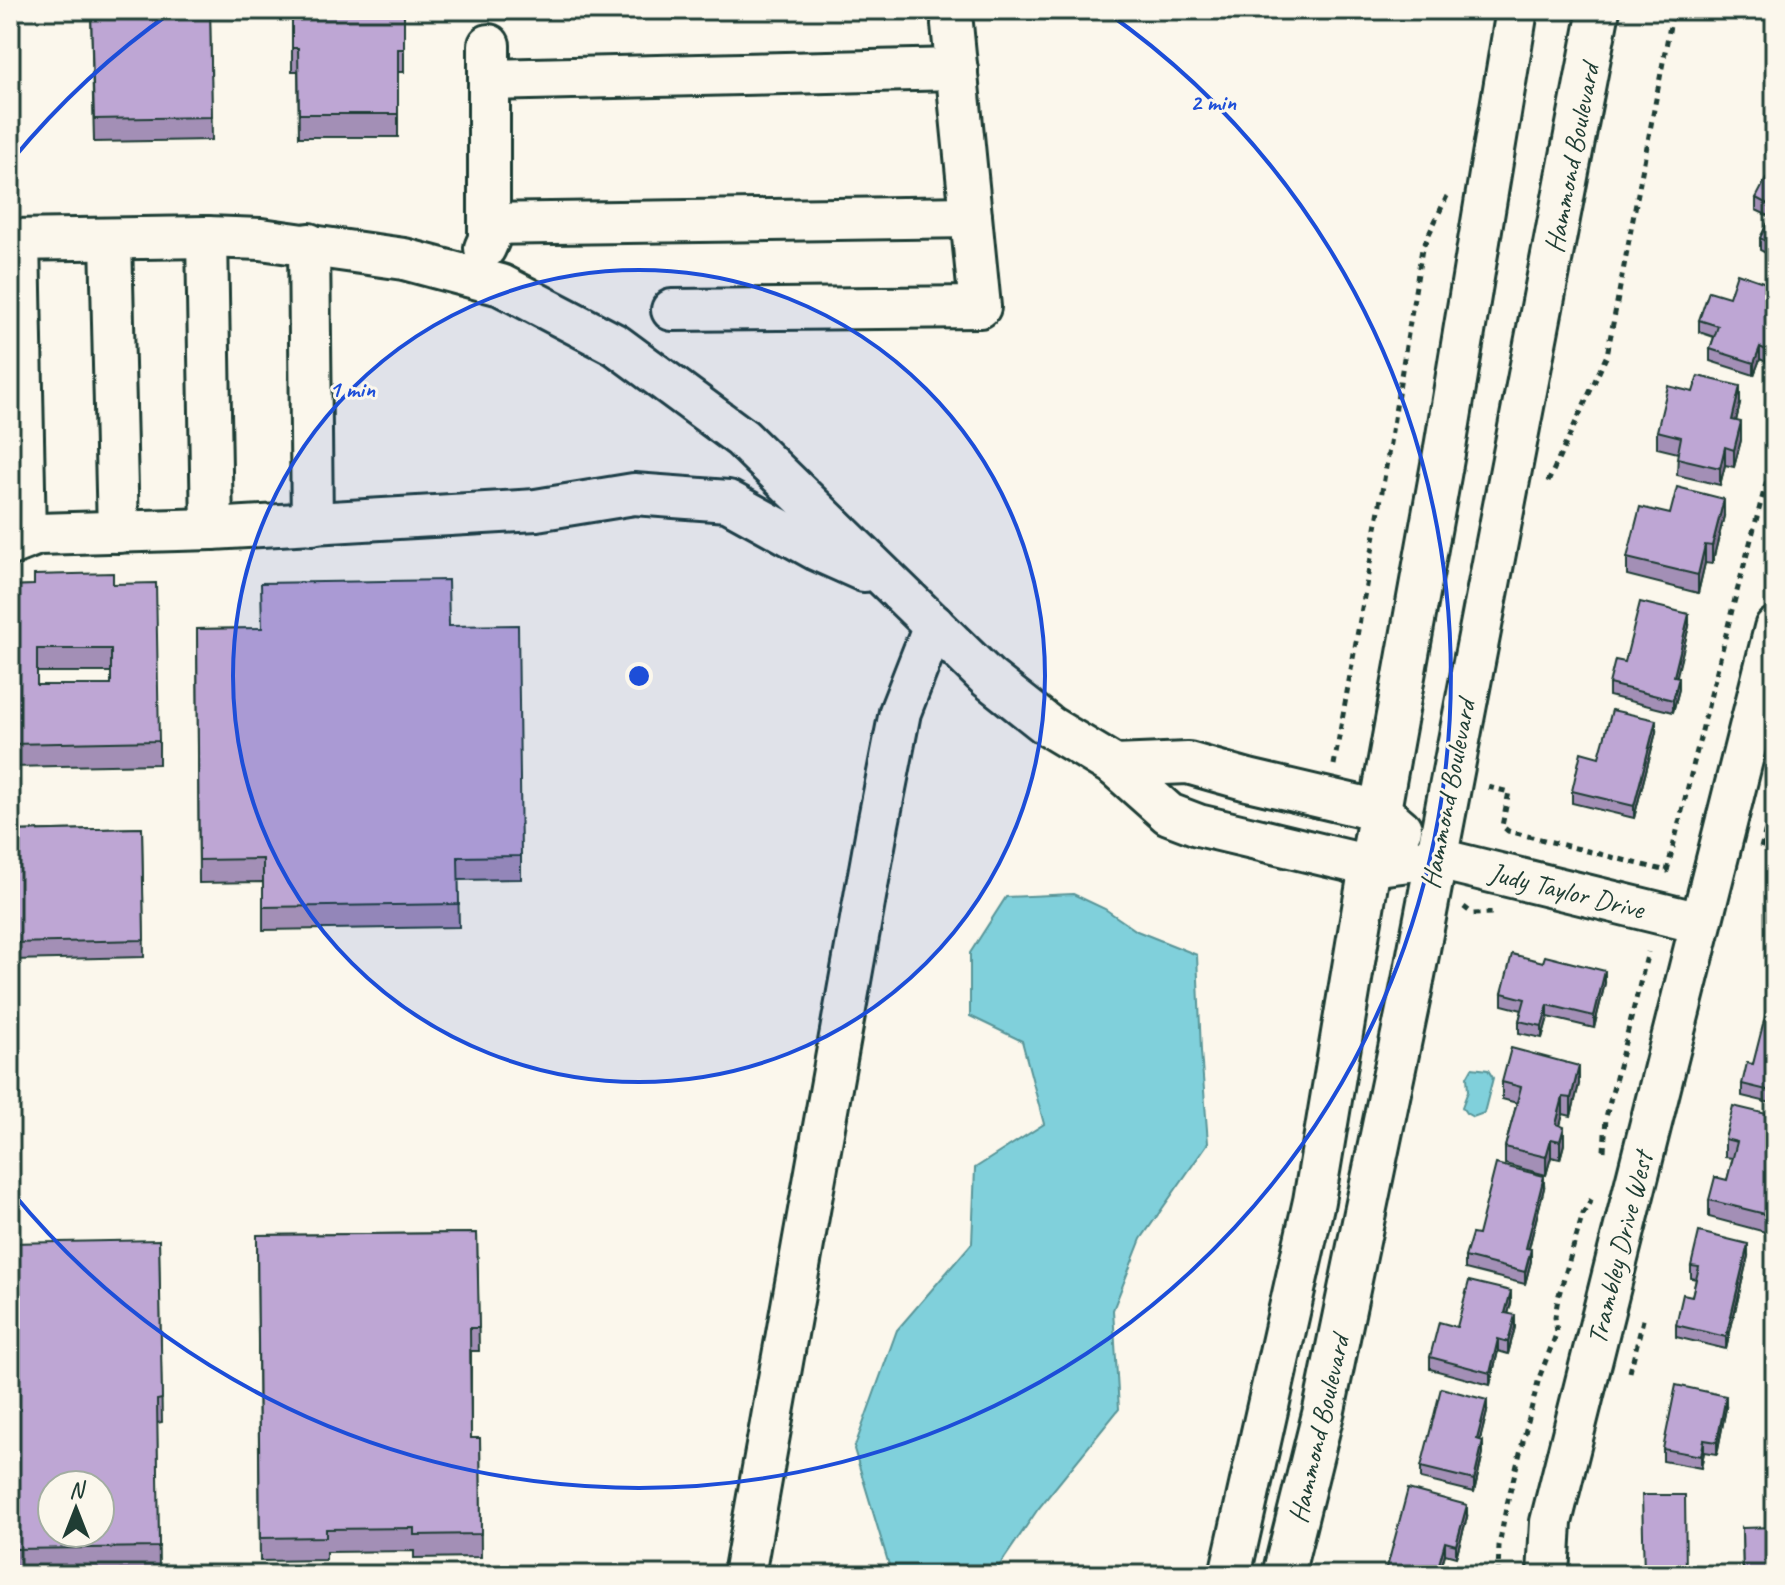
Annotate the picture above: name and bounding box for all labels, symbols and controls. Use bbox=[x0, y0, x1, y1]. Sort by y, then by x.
street label: Hammond Boulevard bbox=[1536, 57, 1608, 255]
text: 2 min bbox=[1190, 87, 1237, 117]
text: 1 min bbox=[329, 374, 376, 404]
centre of rings bbox=[625, 662, 653, 690]
street label: Hammond Boulevard bbox=[1412, 693, 1484, 891]
street label: Judy Taylor Drive bbox=[1484, 854, 1650, 927]
street label: Trambley Drive West bbox=[1579, 1145, 1661, 1348]
street label: Hammond Boulevard bbox=[1280, 1328, 1358, 1526]
north arrow bbox=[36, 1469, 116, 1549]
text: N bbox=[69, 1476, 86, 1504]

